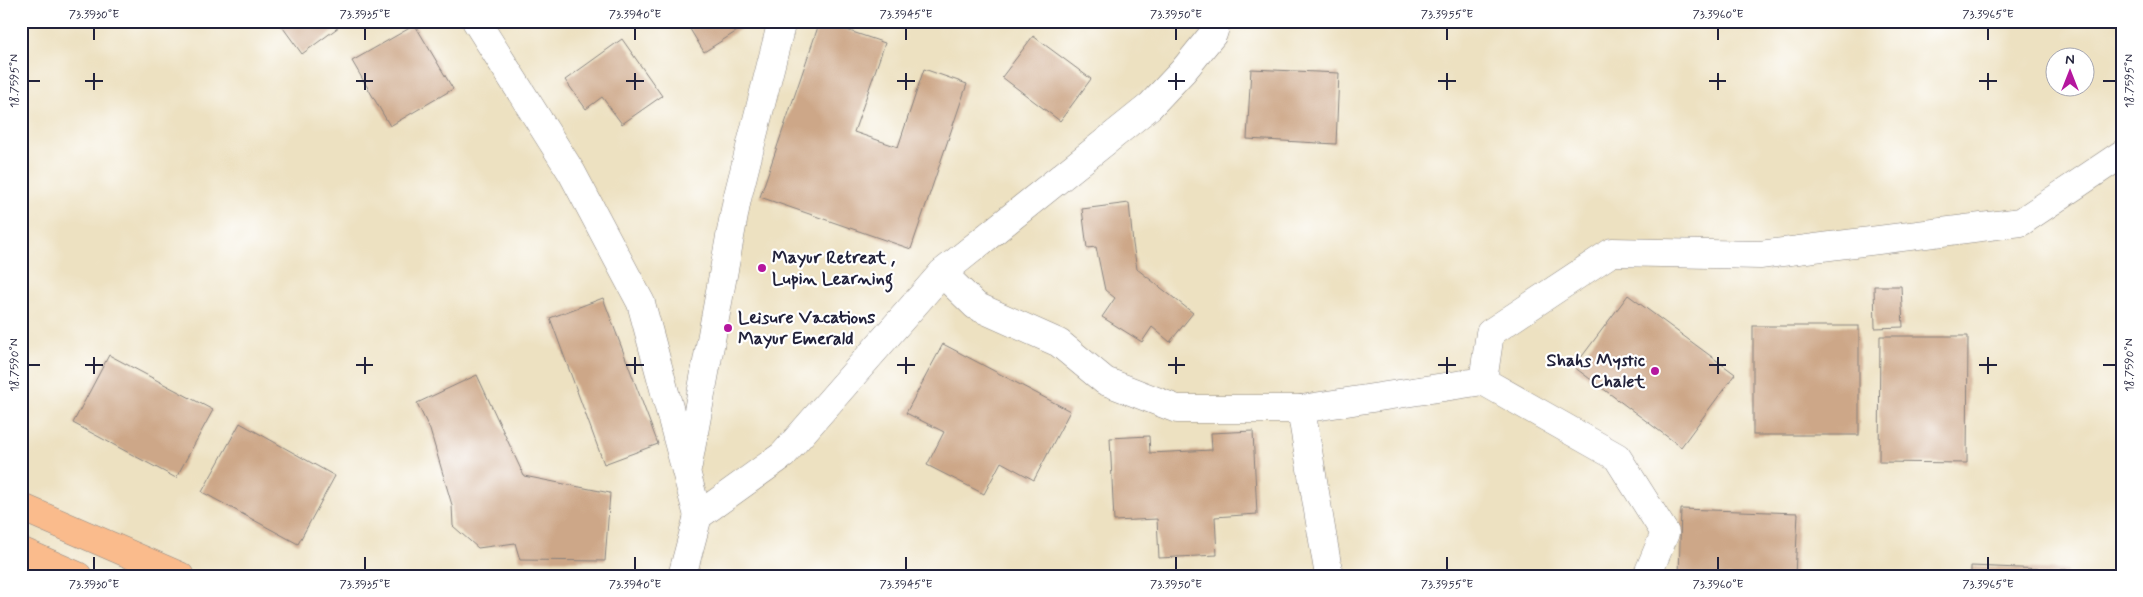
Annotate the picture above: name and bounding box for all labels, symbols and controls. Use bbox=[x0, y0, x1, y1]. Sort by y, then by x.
text: 73.3930°E bbox=[69, 7, 119, 23]
text: 73.3935°E bbox=[340, 7, 390, 23]
text: 73.3940°E bbox=[609, 7, 661, 23]
text: 73.3945°E bbox=[879, 7, 933, 23]
text: 73.3950°E bbox=[1150, 7, 1202, 23]
text: 73.3955°E bbox=[1421, 7, 1473, 23]
text: 73.3960°E bbox=[1692, 7, 1744, 23]
text: 73.3965°E bbox=[1962, 7, 2014, 23]
north arrow bbox=[2046, 48, 2096, 98]
text: N bbox=[2065, 51, 2075, 69]
text: 18.7595°N bbox=[7, 54, 23, 108]
text: 18.7595°N bbox=[2122, 54, 2138, 108]
place label: Mayur Retreat , Lupin Learning bbox=[772, 246, 895, 293]
marker: Mayur Retreat , Lupin Learning bbox=[756, 262, 768, 274]
place label: Leisure Vacations Mayur Emerald bbox=[738, 306, 875, 351]
marker: Leisure Vacations Mayur Emerald bbox=[722, 322, 734, 334]
text: 18.7590°N bbox=[7, 338, 23, 392]
text: 18.7590°N bbox=[2122, 338, 2138, 392]
place label: Shahs Mystic Chalet bbox=[1547, 349, 1646, 394]
marker: Shahs Mystic Chalet bbox=[1649, 365, 1661, 377]
text: 73.3930°E bbox=[69, 577, 119, 593]
text: 73.3935°E bbox=[340, 577, 390, 593]
text: 73.3940°E bbox=[609, 577, 661, 593]
text: 73.3945°E bbox=[879, 577, 933, 593]
text: 73.3950°E bbox=[1150, 577, 1202, 593]
text: 73.3955°E bbox=[1421, 577, 1473, 593]
text: 73.3960°E bbox=[1692, 577, 1744, 593]
text: 73.3965°E bbox=[1962, 577, 2014, 593]

